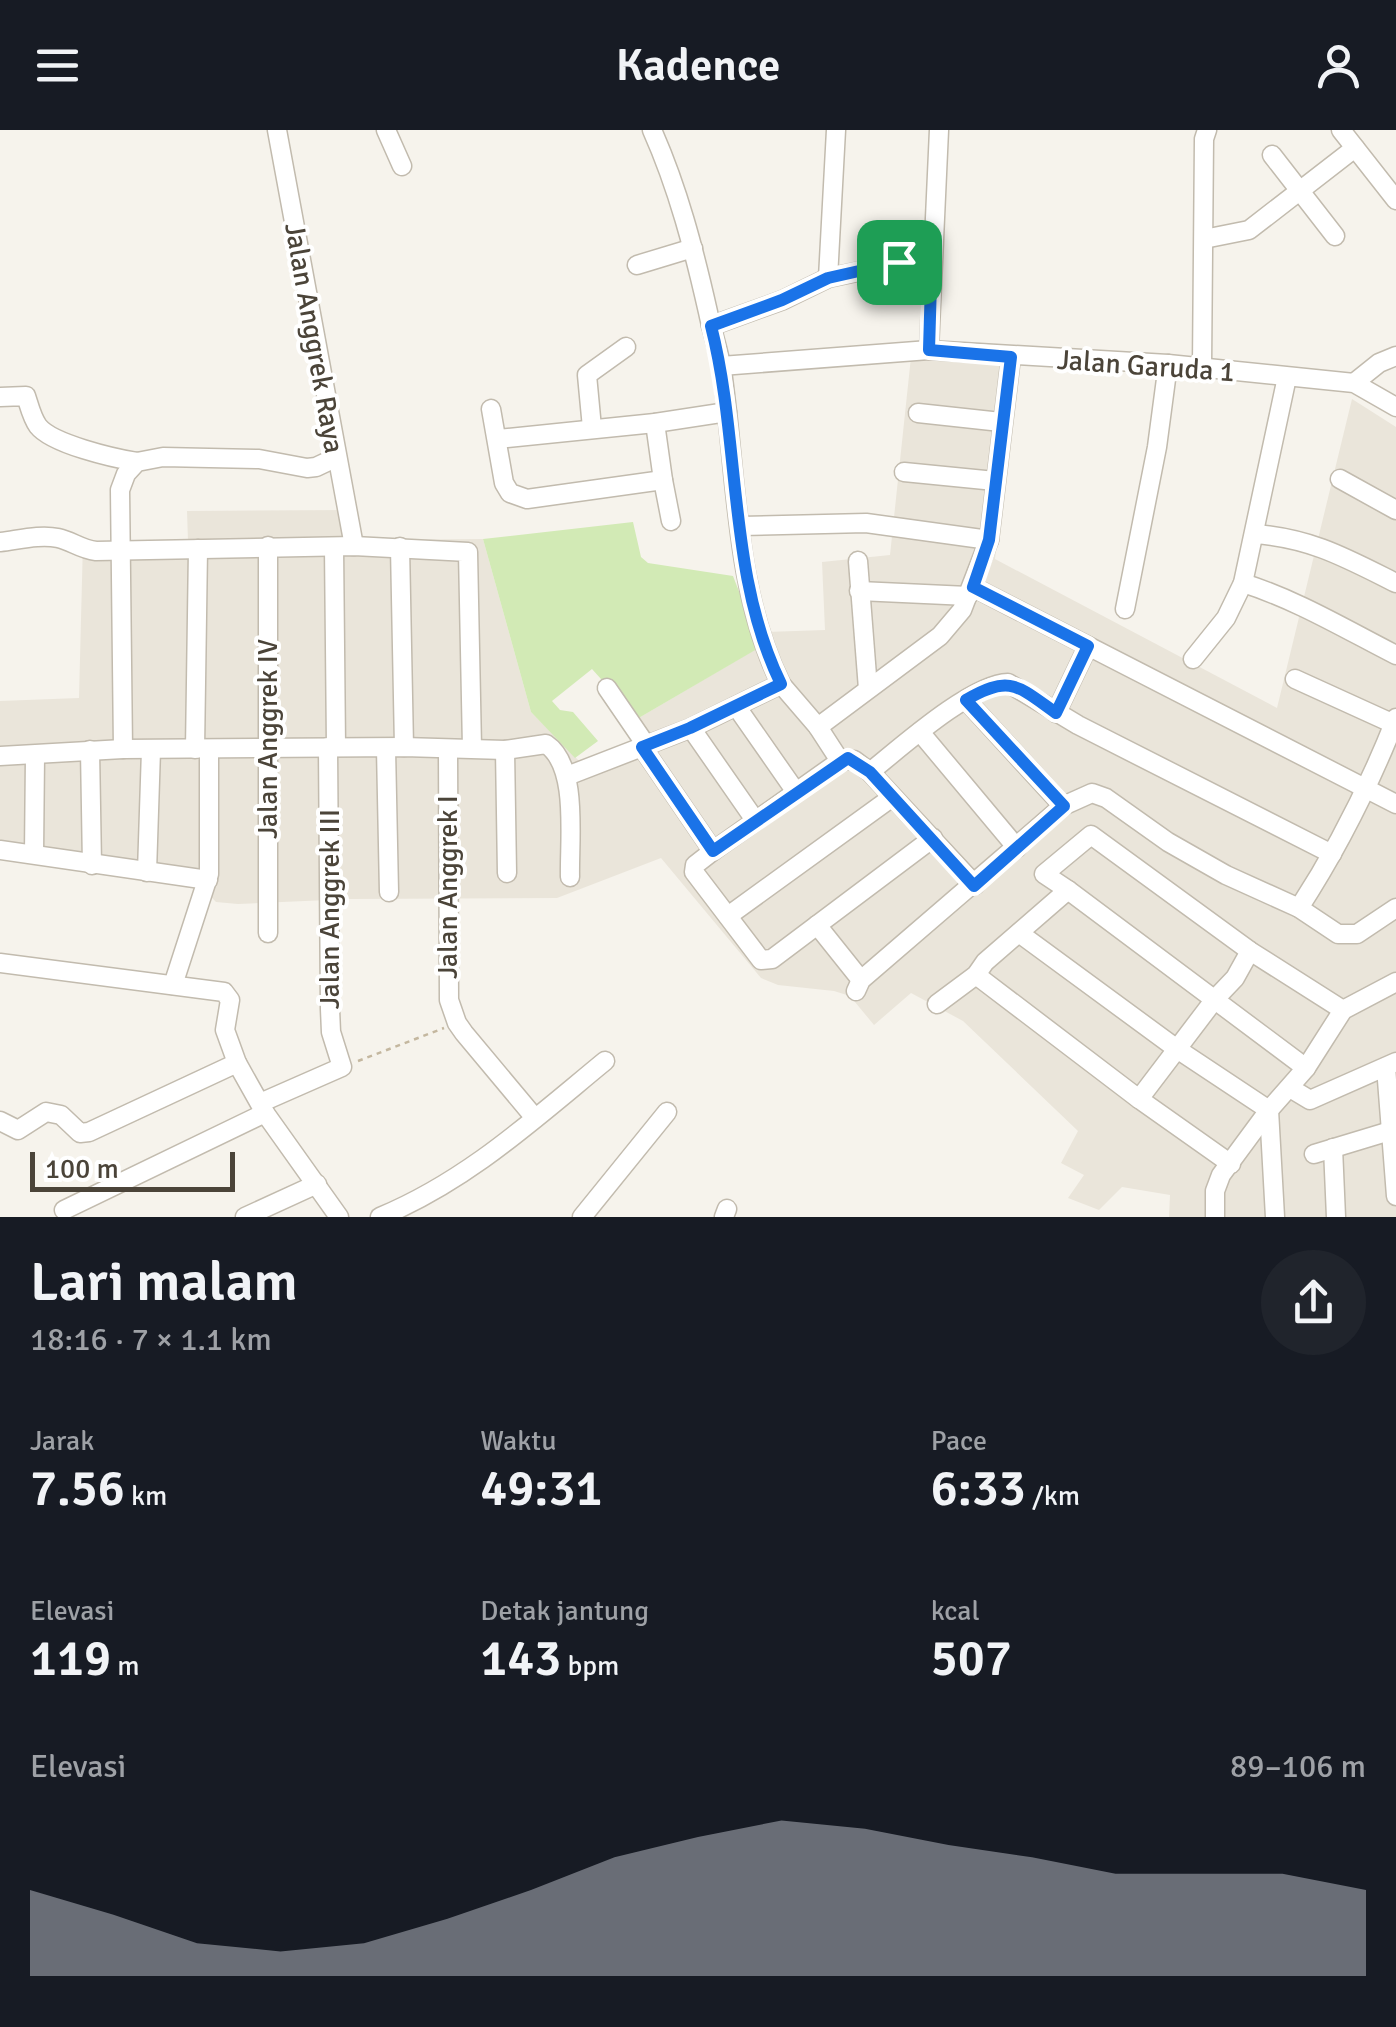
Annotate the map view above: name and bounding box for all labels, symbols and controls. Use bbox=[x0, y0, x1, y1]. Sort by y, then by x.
icon: menu bbox=[30, 38, 85, 93]
text: Kadence bbox=[616, 38, 780, 93]
icon: person bbox=[1311, 38, 1366, 93]
street label: Jalan Anggrek Raya bbox=[277, 220, 351, 456]
pin bbox=[857, 220, 942, 305]
icon: arrive bbox=[872, 235, 927, 290]
street label: Jalan Garuda 1 bbox=[1056, 343, 1236, 389]
street label: Jalan Anggrek IV bbox=[251, 639, 285, 839]
street label: Jalan Anggrek I bbox=[431, 795, 465, 979]
street label: Jalan Anggrek III bbox=[313, 809, 347, 1009]
scale bar bbox=[30, 1147, 235, 1192]
text: 100 m bbox=[45, 1152, 119, 1186]
text: Lari malam bbox=[30, 1248, 298, 1316]
button: share bbox=[1261, 1250, 1366, 1355]
text: 18:16 · 7 × 1.1 km bbox=[30, 1320, 272, 1359]
text: Jarak bbox=[30, 1424, 94, 1458]
text: Waktu bbox=[480, 1424, 556, 1458]
text: Pace bbox=[931, 1424, 987, 1458]
text: 7.56 bbox=[30, 1458, 125, 1520]
text: 49:31 bbox=[480, 1458, 602, 1520]
text: 6:33 bbox=[931, 1458, 1026, 1520]
text: km bbox=[125, 1479, 167, 1513]
text: /km bbox=[1026, 1479, 1080, 1513]
text: Elevasi bbox=[30, 1594, 114, 1628]
text: Detak jantung bbox=[480, 1594, 649, 1628]
text: kcal bbox=[931, 1594, 980, 1628]
text: 119 bbox=[30, 1628, 111, 1690]
text: 143 bbox=[480, 1628, 561, 1690]
text: 507 bbox=[931, 1628, 1012, 1690]
text: m bbox=[111, 1649, 140, 1683]
text: bpm bbox=[561, 1649, 619, 1683]
text: Elevasi bbox=[30, 1747, 126, 1786]
text: 89–106 m bbox=[1230, 1747, 1366, 1786]

